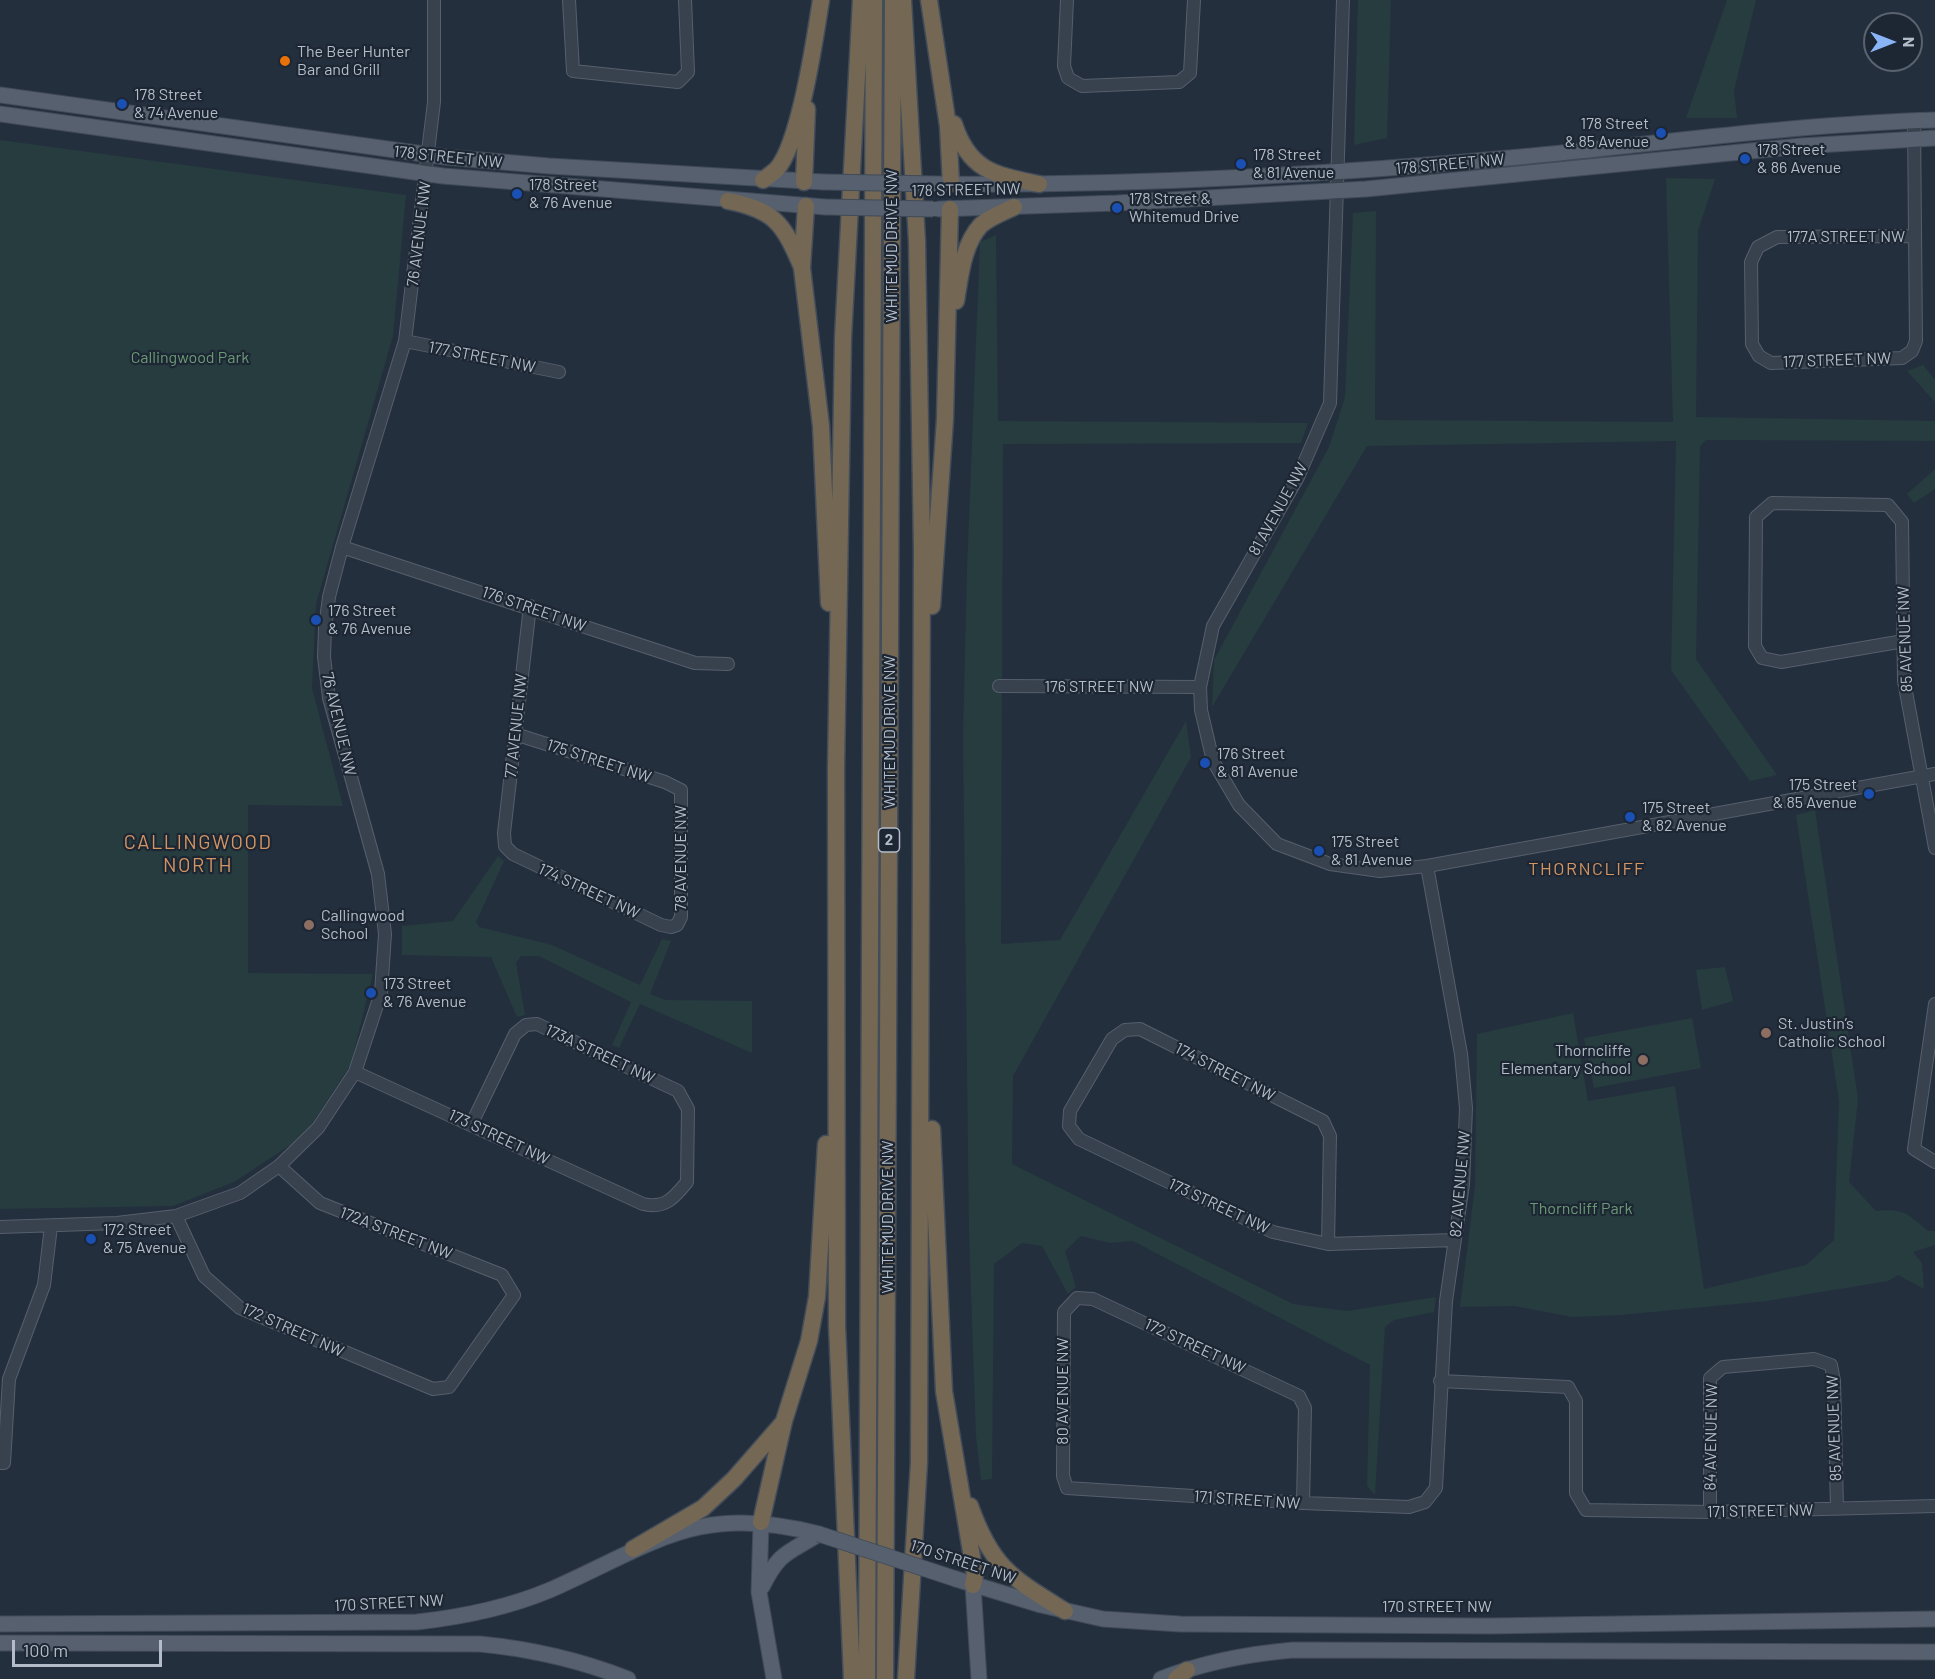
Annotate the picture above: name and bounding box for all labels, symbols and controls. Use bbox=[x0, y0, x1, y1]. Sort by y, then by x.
north arrow bbox=[1863, 12, 1923, 72]
text: N bbox=[1900, 37, 1919, 47]
place label: The Beer Hunter Bar and Grill bbox=[297, 42, 410, 80]
marker: The Beer Hunter Bar and Grill bbox=[278, 54, 292, 68]
place label: 178 Street & 74 Avenue bbox=[134, 85, 218, 123]
marker: 178 Street & 74 Avenue bbox=[115, 97, 129, 111]
place label: 178 Street & 85 Avenue bbox=[1565, 114, 1649, 152]
marker: 178 Street & 85 Avenue bbox=[1654, 126, 1668, 140]
place label: 178 Street & 86 Avenue bbox=[1757, 140, 1841, 178]
street label: 178 STREET NW bbox=[393, 142, 503, 172]
place label: 178 Street & 81 Avenue bbox=[1253, 145, 1334, 183]
street label: 178 STREET NW bbox=[1395, 150, 1505, 178]
marker: 178 Street & 86 Avenue bbox=[1738, 152, 1752, 166]
marker: 178 Street & 81 Avenue bbox=[1234, 157, 1248, 171]
street label: WHITEMUD DRIVE NW bbox=[882, 169, 902, 323]
place label: 178 Street & 76 Avenue bbox=[529, 175, 613, 213]
street label: 178 STREET NW bbox=[911, 179, 1021, 201]
street label: 76 AVENUE NW bbox=[403, 180, 435, 288]
marker: 178 Street & 76 Avenue bbox=[510, 187, 524, 201]
place label: 178 Street & Whitemud Drive bbox=[1129, 189, 1239, 227]
marker: 178 Street & Whitemud Drive bbox=[1110, 201, 1124, 215]
street label: 177A STREET NW bbox=[1787, 227, 1905, 247]
street label: 177 STREET NW bbox=[427, 337, 537, 377]
park label: Callingwood Park bbox=[131, 348, 249, 368]
street label: 177 STREET NW bbox=[1783, 349, 1891, 371]
street label: 81 AVENUE NW bbox=[1245, 459, 1311, 559]
street label: 176 STREET NW bbox=[479, 582, 589, 636]
street label: 85 AVENUE NW bbox=[1894, 585, 1916, 693]
place label: 176 Street & 76 Avenue bbox=[328, 601, 412, 639]
marker: 176 Street & 76 Avenue bbox=[309, 613, 323, 627]
street label: WHITEMUD DRIVE NW bbox=[880, 655, 900, 809]
street label: 76 AVENUE NW bbox=[318, 670, 360, 778]
street label: 77 AVENUE NW bbox=[501, 673, 531, 779]
street label: 176 STREET NW bbox=[1044, 677, 1154, 697]
street label: 175 STREET NW bbox=[544, 735, 654, 787]
place label: 176 Street & 81 Avenue bbox=[1217, 744, 1298, 782]
marker: 176 Street & 81 Avenue bbox=[1198, 756, 1212, 770]
place label: 175 Street & 85 Avenue bbox=[1773, 775, 1857, 813]
marker: 175 Street & 85 Avenue bbox=[1862, 787, 1876, 801]
place label: 175 Street & 82 Avenue bbox=[1642, 798, 1727, 836]
street label: 78 AVENUE NW bbox=[671, 805, 691, 911]
marker: 175 Street & 82 Avenue bbox=[1623, 810, 1637, 824]
road number: 2 bbox=[878, 828, 900, 852]
district label: CALLINGWOOD NORTH bbox=[124, 830, 272, 877]
place label: 175 Street & 81 Avenue bbox=[1331, 832, 1412, 870]
marker: 175 Street & 81 Avenue bbox=[1312, 844, 1326, 858]
district label: THORNCLIFF bbox=[1528, 858, 1646, 880]
street label: 174 STREET NW bbox=[535, 859, 643, 923]
place label: Callingwood School bbox=[321, 906, 405, 944]
marker: Callingwood School bbox=[302, 918, 316, 932]
place label: 173 Street & 76 Avenue bbox=[383, 974, 467, 1012]
marker: 173 Street & 76 Avenue bbox=[364, 986, 378, 1000]
place label: St. Justin’s Catholic School bbox=[1778, 1014, 1885, 1052]
street label: 173A STREET NW bbox=[542, 1020, 658, 1088]
marker: St. Justin’s Catholic School bbox=[1759, 1026, 1773, 1040]
street label: 174 STREET NW bbox=[1172, 1039, 1278, 1105]
place label: Thorncliffe Elementary School bbox=[1501, 1041, 1631, 1079]
marker: Thorncliffe Elementary School bbox=[1636, 1053, 1650, 1067]
street label: 173 STREET NW bbox=[446, 1105, 552, 1169]
street label: 82 AVENUE NW bbox=[1446, 1130, 1474, 1238]
street label: WHITEMUD DRIVE NW bbox=[878, 1140, 898, 1294]
street label: 173 STREET NW bbox=[1166, 1174, 1272, 1238]
park label: Thorncliff Park bbox=[1530, 1199, 1632, 1219]
street label: 172A STREET NW bbox=[337, 1203, 455, 1263]
place label: 172 Street & 75 Avenue bbox=[103, 1220, 187, 1258]
marker: 172 Street & 75 Avenue bbox=[84, 1232, 98, 1246]
street label: 172 STREET NW bbox=[239, 1299, 347, 1361]
street label: 172 STREET NW bbox=[1141, 1314, 1249, 1378]
street label: 80 AVENUE NW bbox=[1053, 1337, 1073, 1445]
street label: 85 AVENUE NW bbox=[1823, 1374, 1845, 1482]
street label: 84 AVENUE NW bbox=[1700, 1383, 1722, 1491]
street label: 171 STREET NW bbox=[1193, 1487, 1301, 1513]
street label: 171 STREET NW bbox=[1707, 1500, 1813, 1522]
street label: 170 STREET NW bbox=[908, 1536, 1018, 1588]
street label: 170 STREET NW bbox=[334, 1591, 444, 1615]
street label: 170 STREET NW bbox=[1382, 1597, 1492, 1617]
scale bar bbox=[15, 1628, 165, 1666]
text: 100 m bbox=[23, 1639, 68, 1661]

